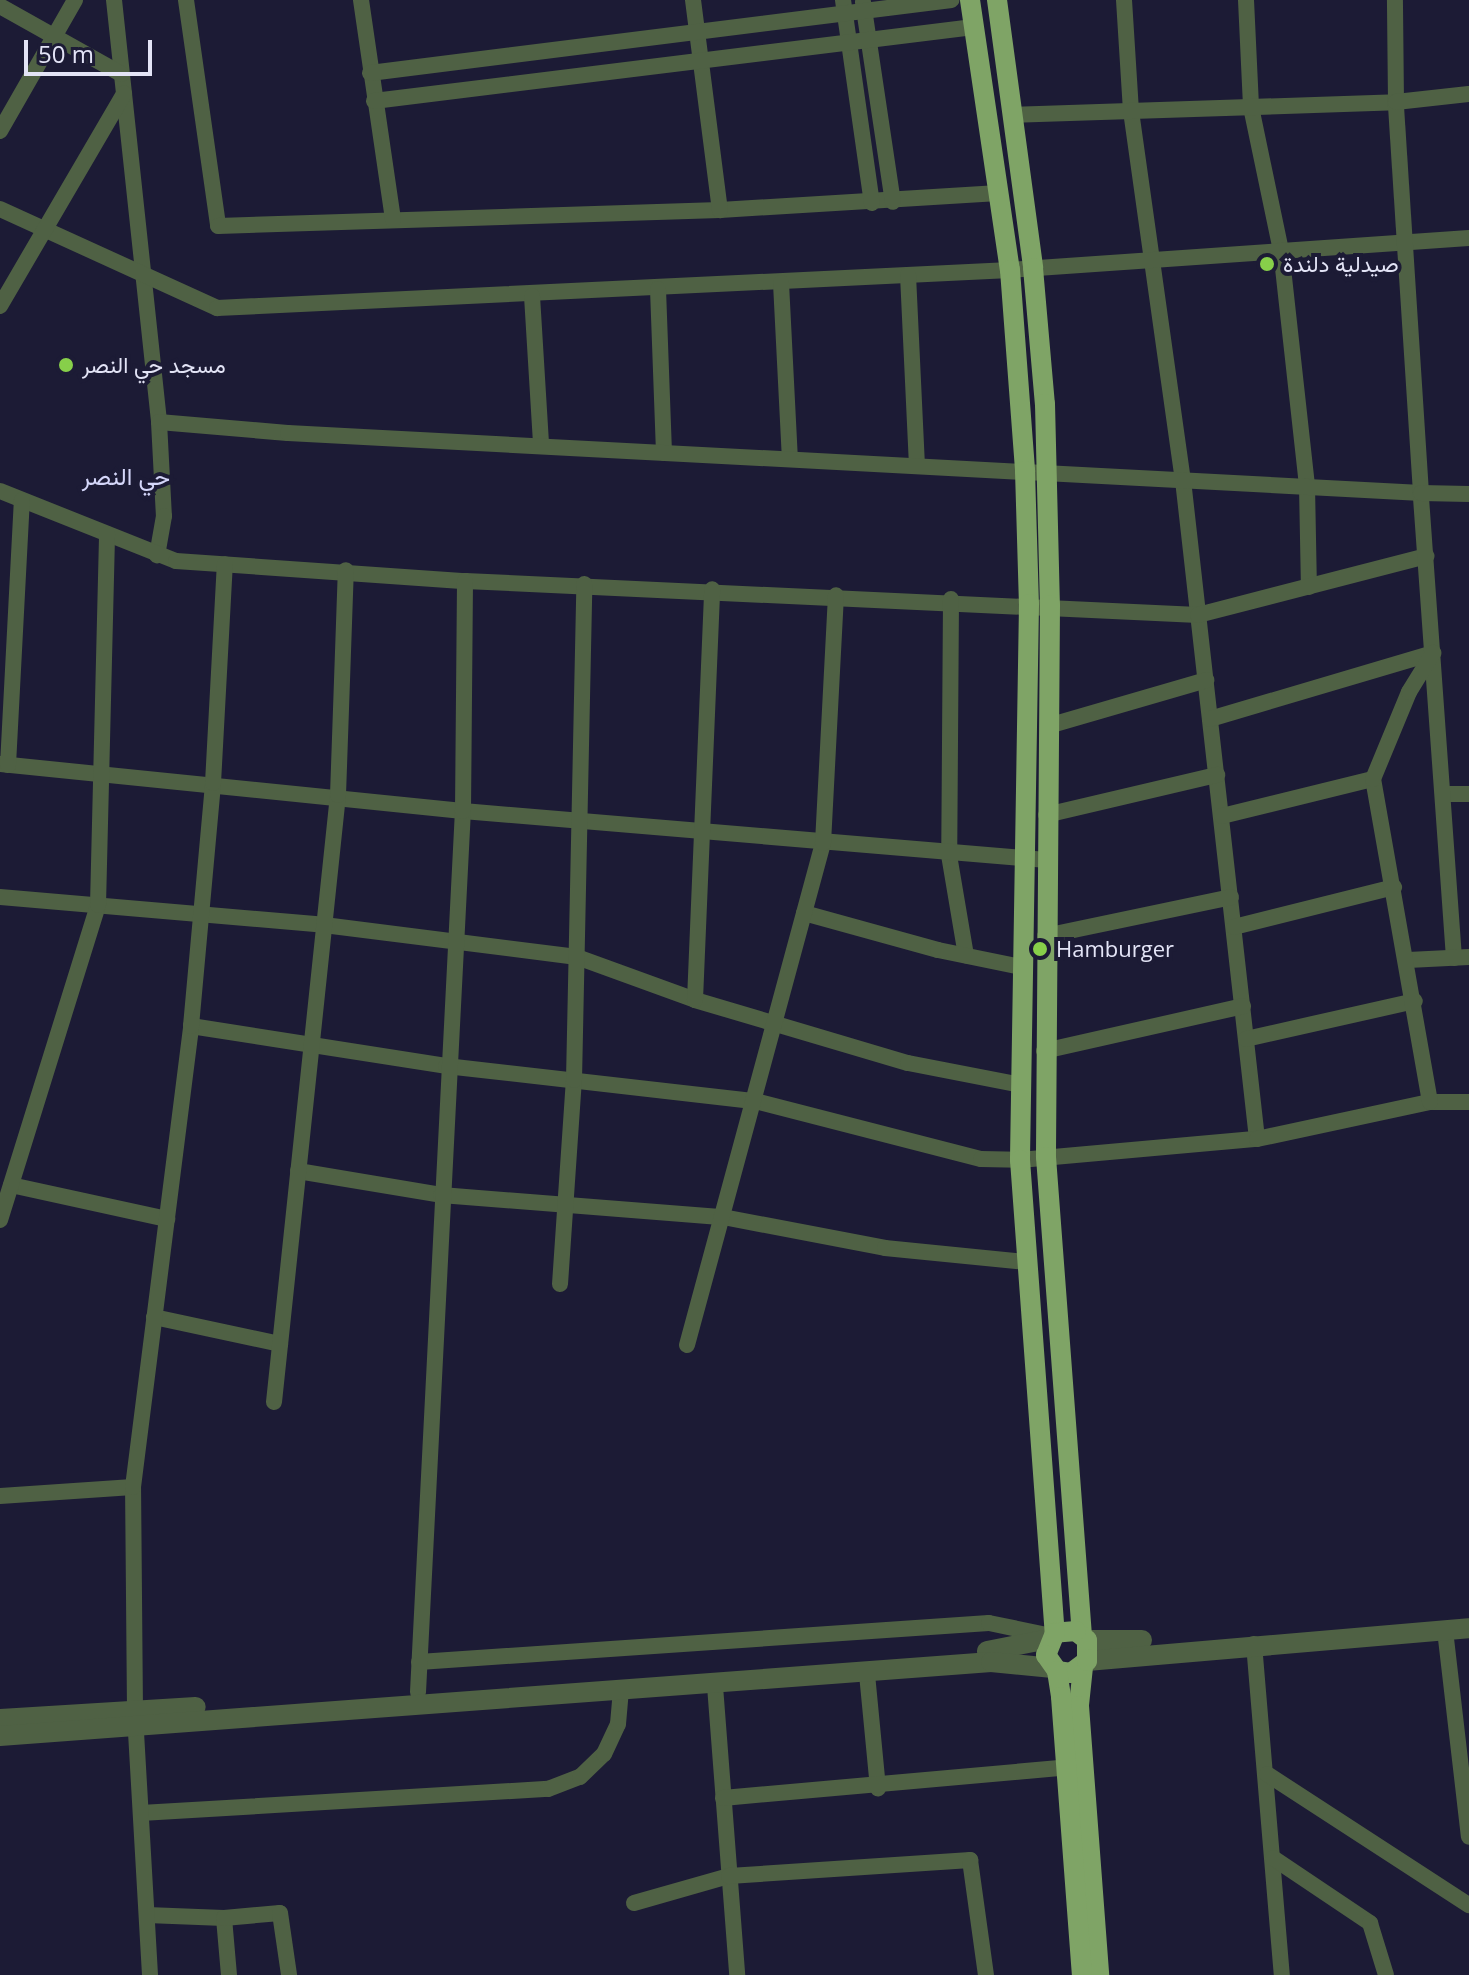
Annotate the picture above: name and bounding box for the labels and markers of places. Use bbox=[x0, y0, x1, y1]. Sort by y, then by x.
place label: صيدلية دلندة bbox=[1283, 251, 1399, 277]
marker: صيدلية دلندة bbox=[1258, 255, 1276, 273]
place label: مسجد حي النصر bbox=[82, 352, 226, 378]
marker: مسجد حي النصر bbox=[57, 356, 75, 374]
place label: Hamburger bbox=[1056, 936, 1174, 962]
marker: Hamburger bbox=[1031, 940, 1049, 958]

